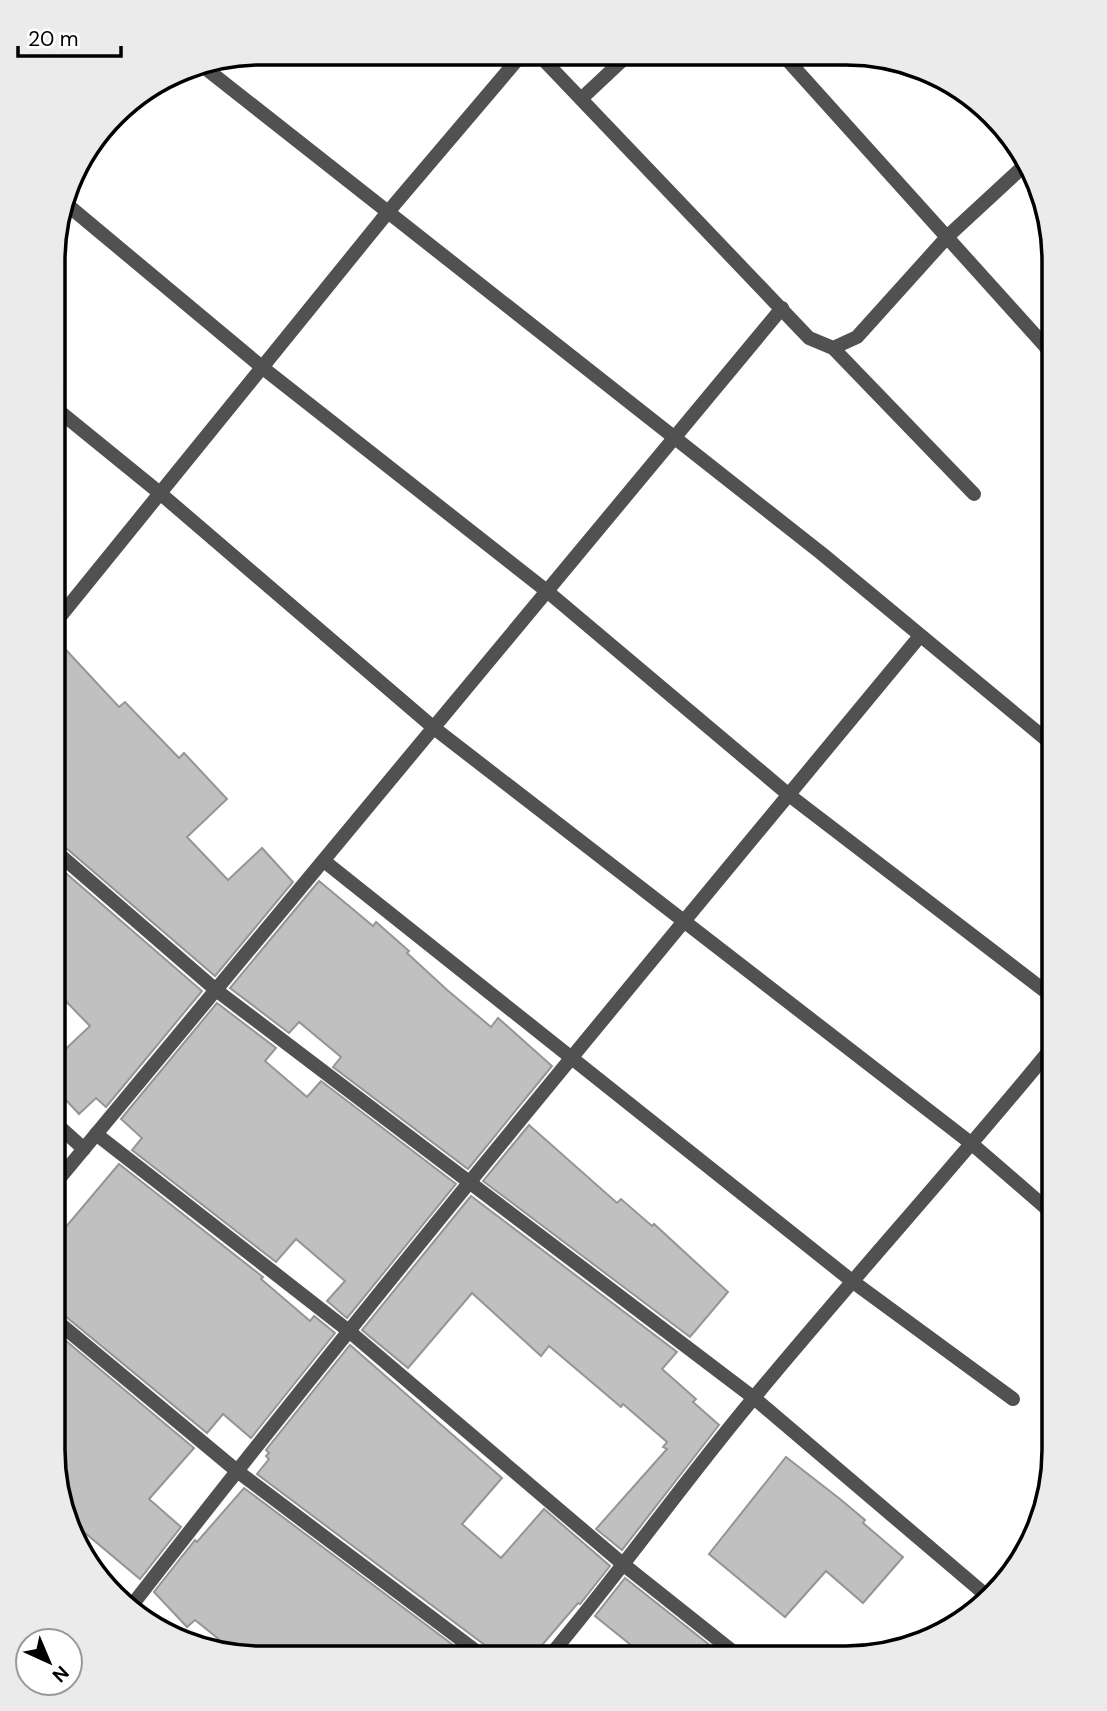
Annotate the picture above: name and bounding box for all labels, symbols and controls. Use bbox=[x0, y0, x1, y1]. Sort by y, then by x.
scale bar bbox=[18, 14, 121, 58]
text: 20 m bbox=[28, 25, 79, 53]
north arrow bbox=[14, 1627, 84, 1697]
text: N bbox=[47, 1660, 74, 1688]

